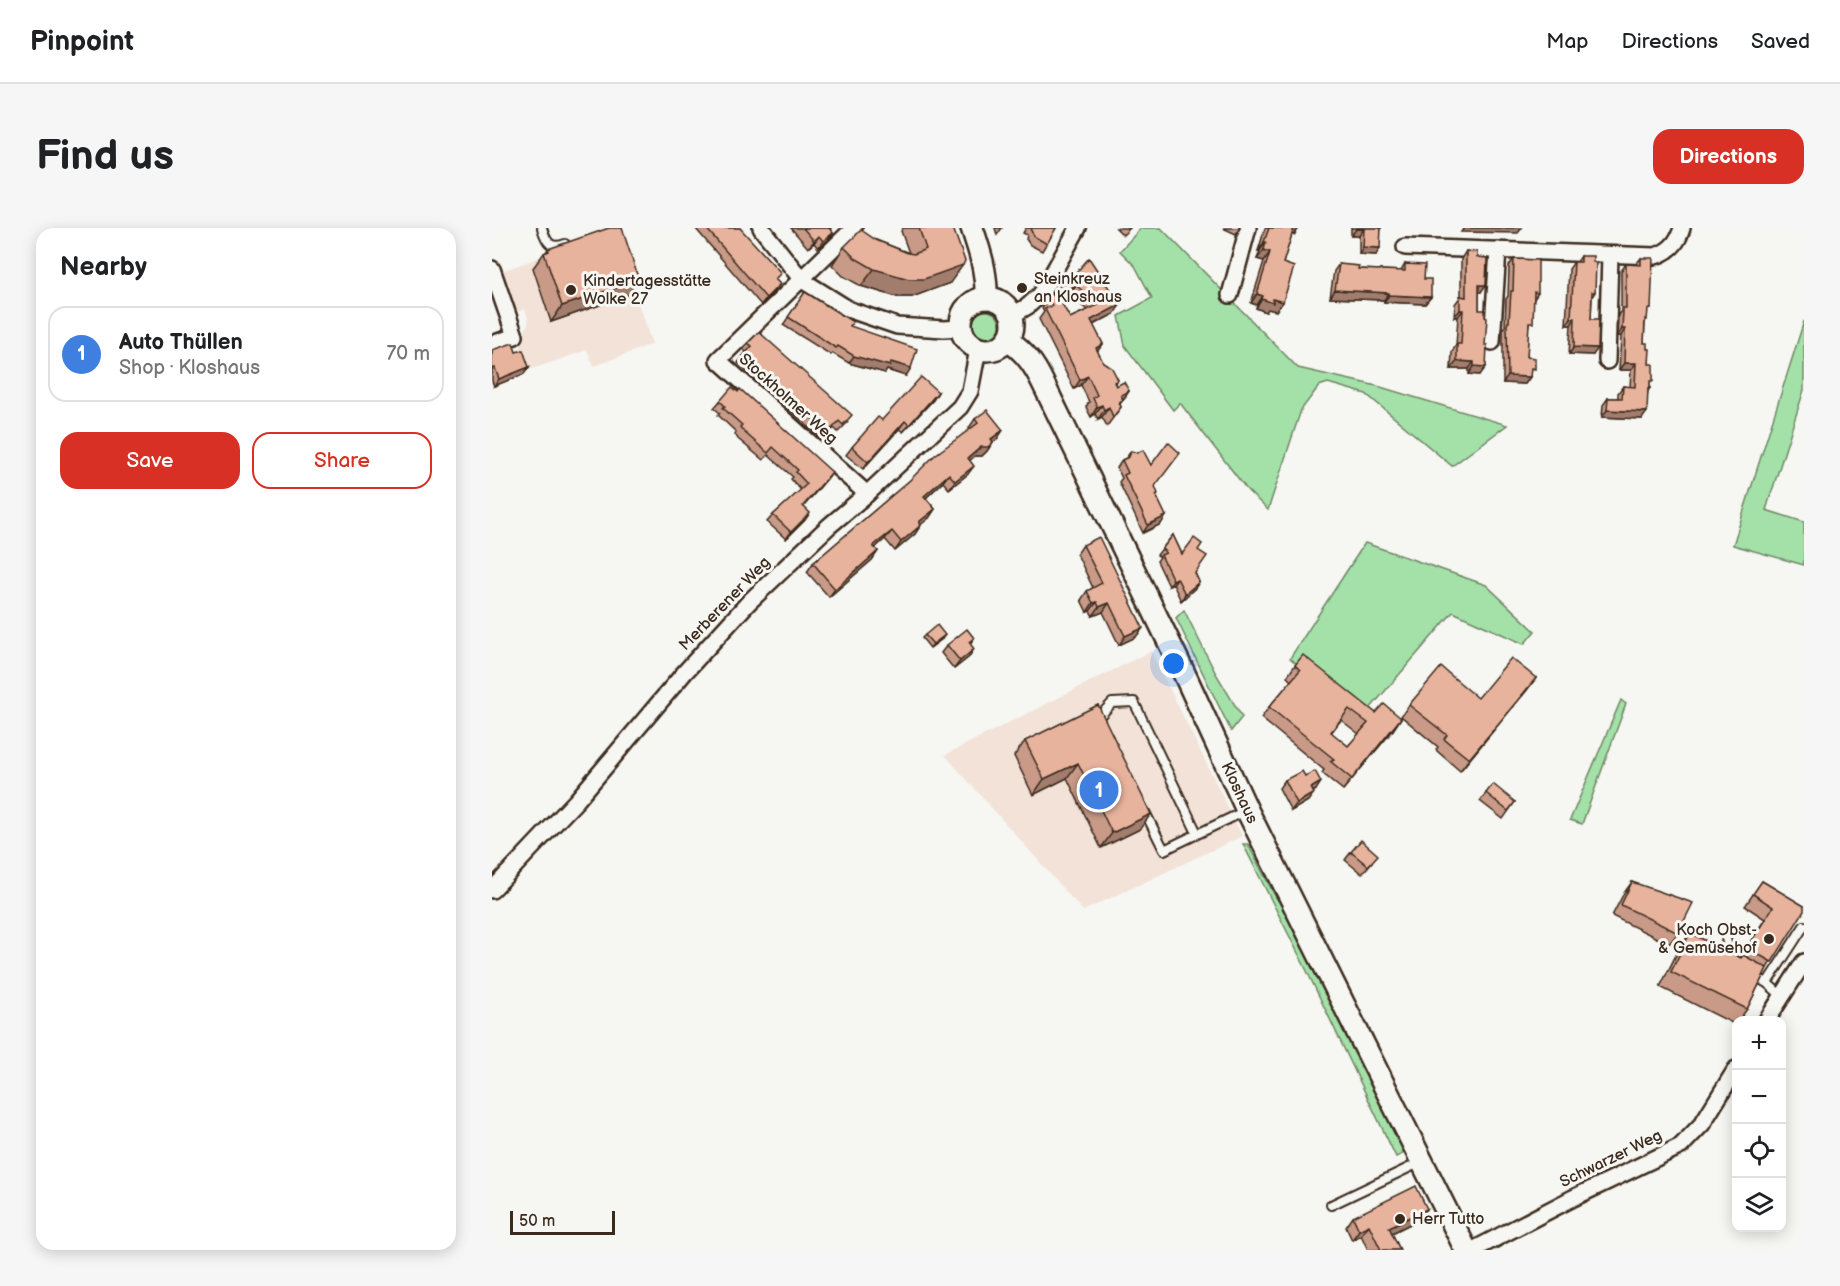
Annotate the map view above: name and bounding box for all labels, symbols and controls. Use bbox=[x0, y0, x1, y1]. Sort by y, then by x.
text: Pinpoint bbox=[30, 25, 134, 58]
text: Map bbox=[1546, 29, 1589, 54]
text: Directions bbox=[1622, 29, 1718, 54]
text: Saved bbox=[1751, 29, 1810, 54]
button: Directions bbox=[1653, 129, 1804, 184]
text: Find us bbox=[36, 131, 174, 182]
text: Nearby bbox=[60, 252, 147, 283]
place label: Steinkreuz an Kloshaus bbox=[1034, 270, 1122, 307]
place label: Kindertagesstätte Wolke 27 bbox=[583, 272, 712, 309]
marker: Steinkreuz an Kloshaus bbox=[1015, 281, 1029, 295]
marker: Kindertagesstätte Wolke 27 bbox=[564, 283, 578, 297]
text: Auto Thüllen bbox=[119, 329, 243, 356]
text: 1 bbox=[77, 342, 86, 366]
text: 70 m bbox=[386, 342, 430, 366]
street label: Stockholmer Weg bbox=[735, 350, 841, 448]
text: Shop · Kloshaus bbox=[119, 356, 260, 380]
button: Save bbox=[60, 432, 240, 489]
button: Share bbox=[252, 432, 432, 489]
street label: Merberener Weg bbox=[675, 553, 775, 655]
your location bbox=[1159, 649, 1188, 678]
street label: Kloshaus bbox=[1217, 759, 1261, 827]
pin: 1 bbox=[1080, 768, 1118, 812]
place label: Koch Obst- & Gemüsehof bbox=[1658, 921, 1757, 958]
marker: Koch Obst- & Gemüsehof bbox=[1762, 932, 1776, 946]
map controls bbox=[1732, 1016, 1786, 1232]
button: + bbox=[1732, 1016, 1786, 1070]
button: − bbox=[1732, 1070, 1786, 1124]
button: locate bbox=[1732, 1124, 1786, 1178]
street label: Schwarzer Weg bbox=[1557, 1126, 1665, 1192]
button: layers bbox=[1732, 1178, 1786, 1232]
scale bar bbox=[510, 1208, 615, 1236]
place label: Herr Tutto bbox=[1412, 1210, 1484, 1229]
text: 50 m bbox=[519, 1212, 555, 1231]
marker: Herr Tutto bbox=[1393, 1212, 1407, 1226]

